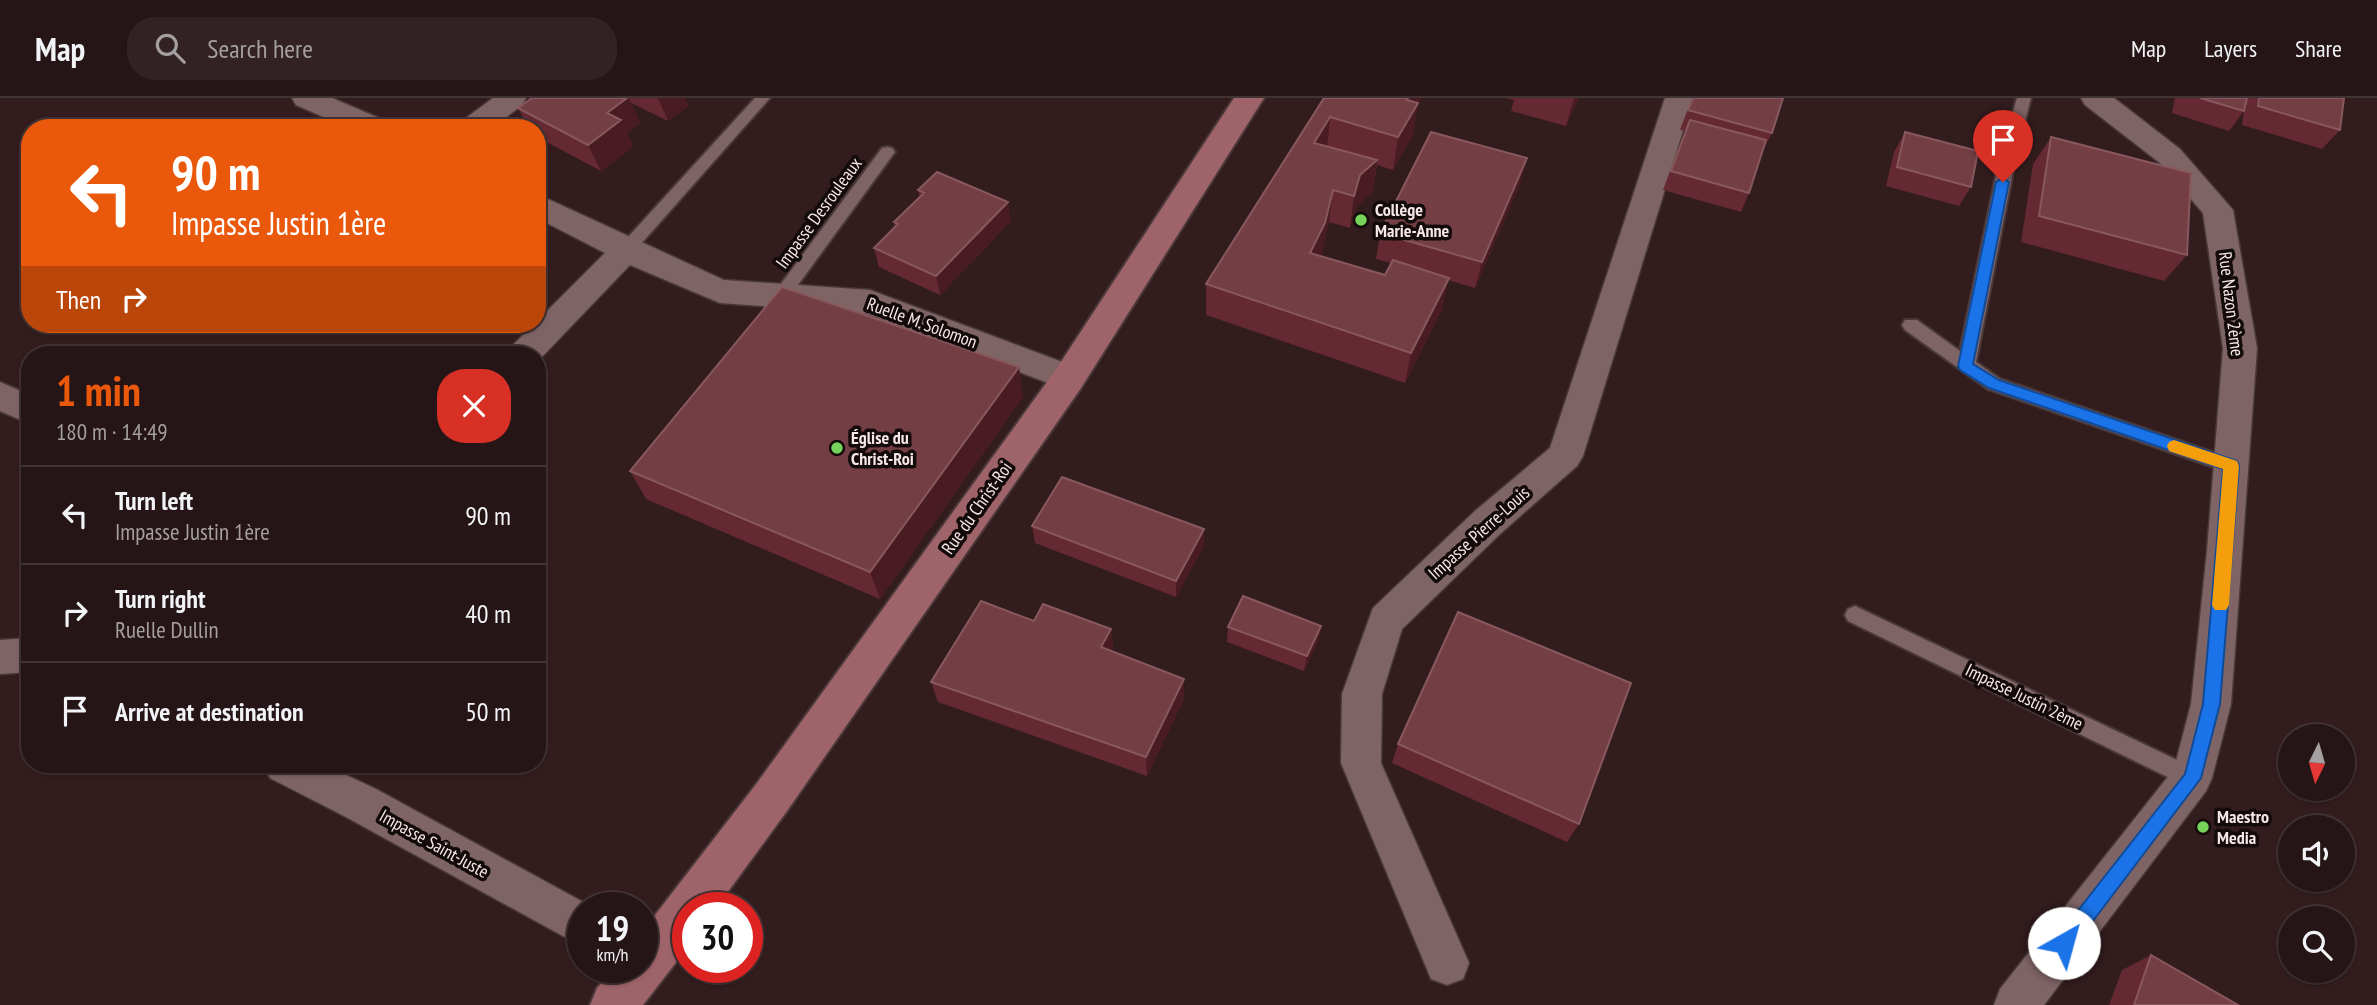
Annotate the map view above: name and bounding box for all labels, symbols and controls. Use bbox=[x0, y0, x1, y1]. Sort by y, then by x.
search box bbox=[127, 17, 617, 80]
text: Map bbox=[35, 27, 85, 70]
icon: search bbox=[151, 29, 189, 67]
text: Search here bbox=[207, 32, 313, 65]
text: Map bbox=[2131, 33, 2166, 64]
text: Layers bbox=[2204, 33, 2257, 64]
text: Share bbox=[2295, 33, 2342, 64]
pin bbox=[1973, 110, 2033, 182]
icon: arrive bbox=[1984, 121, 2022, 159]
text: 90 m bbox=[171, 140, 260, 204]
icon: left bbox=[56, 147, 147, 238]
street label: Impasse Desrouleaux bbox=[771, 152, 867, 273]
place label: Collège Marie-Anne bbox=[1375, 198, 1450, 242]
text: Impasse Justin 1ère bbox=[171, 202, 386, 244]
marker: Collège Marie-Anne bbox=[1353, 212, 1369, 228]
street label: Rue Nazon 2ème bbox=[2214, 250, 2249, 357]
icon: right bbox=[115, 280, 153, 318]
text: Then bbox=[56, 283, 101, 316]
street label: Ruelle M. Solomon bbox=[864, 292, 980, 353]
text: 1 min bbox=[56, 363, 141, 418]
button: close bbox=[437, 369, 511, 443]
text: 180 m · 14:49 bbox=[56, 417, 168, 446]
place label: Église du Christ-Roi bbox=[851, 426, 914, 470]
marker: Église du Christ-Roi bbox=[829, 440, 845, 456]
street label: Rue du Christ-Roi bbox=[936, 457, 1017, 558]
street label: Impasse Pierre-Louis bbox=[1423, 481, 1534, 584]
text: Turn left bbox=[115, 484, 193, 517]
icon: left bbox=[56, 496, 94, 534]
text: 90 m bbox=[465, 499, 511, 532]
text: Impasse Justin 1ère bbox=[115, 517, 270, 546]
text: Turn right bbox=[115, 582, 206, 615]
icon: right bbox=[56, 594, 94, 632]
text: 40 m bbox=[465, 597, 511, 630]
text: Ruelle Dullin bbox=[115, 615, 218, 644]
street label: Impasse Justin 2ème bbox=[1962, 658, 2087, 735]
icon: arrive bbox=[56, 692, 94, 730]
text: Arrive at destination bbox=[115, 695, 304, 728]
text: 50 m bbox=[465, 695, 511, 728]
north arrow bbox=[2278, 724, 2356, 802]
map controls bbox=[2278, 724, 2355, 983]
street label: Impasse Saint-Juste bbox=[376, 804, 493, 883]
place label: Maestro Media bbox=[2217, 805, 2269, 849]
button: sound bbox=[2278, 815, 2355, 892]
marker: Maestro Media bbox=[2195, 819, 2211, 835]
speed limit sign: 30 bbox=[672, 892, 763, 983]
text: 19 bbox=[596, 905, 629, 951]
position arrow bbox=[2027, 906, 2101, 980]
button: search bbox=[2278, 906, 2355, 983]
text: km/h bbox=[597, 943, 628, 966]

